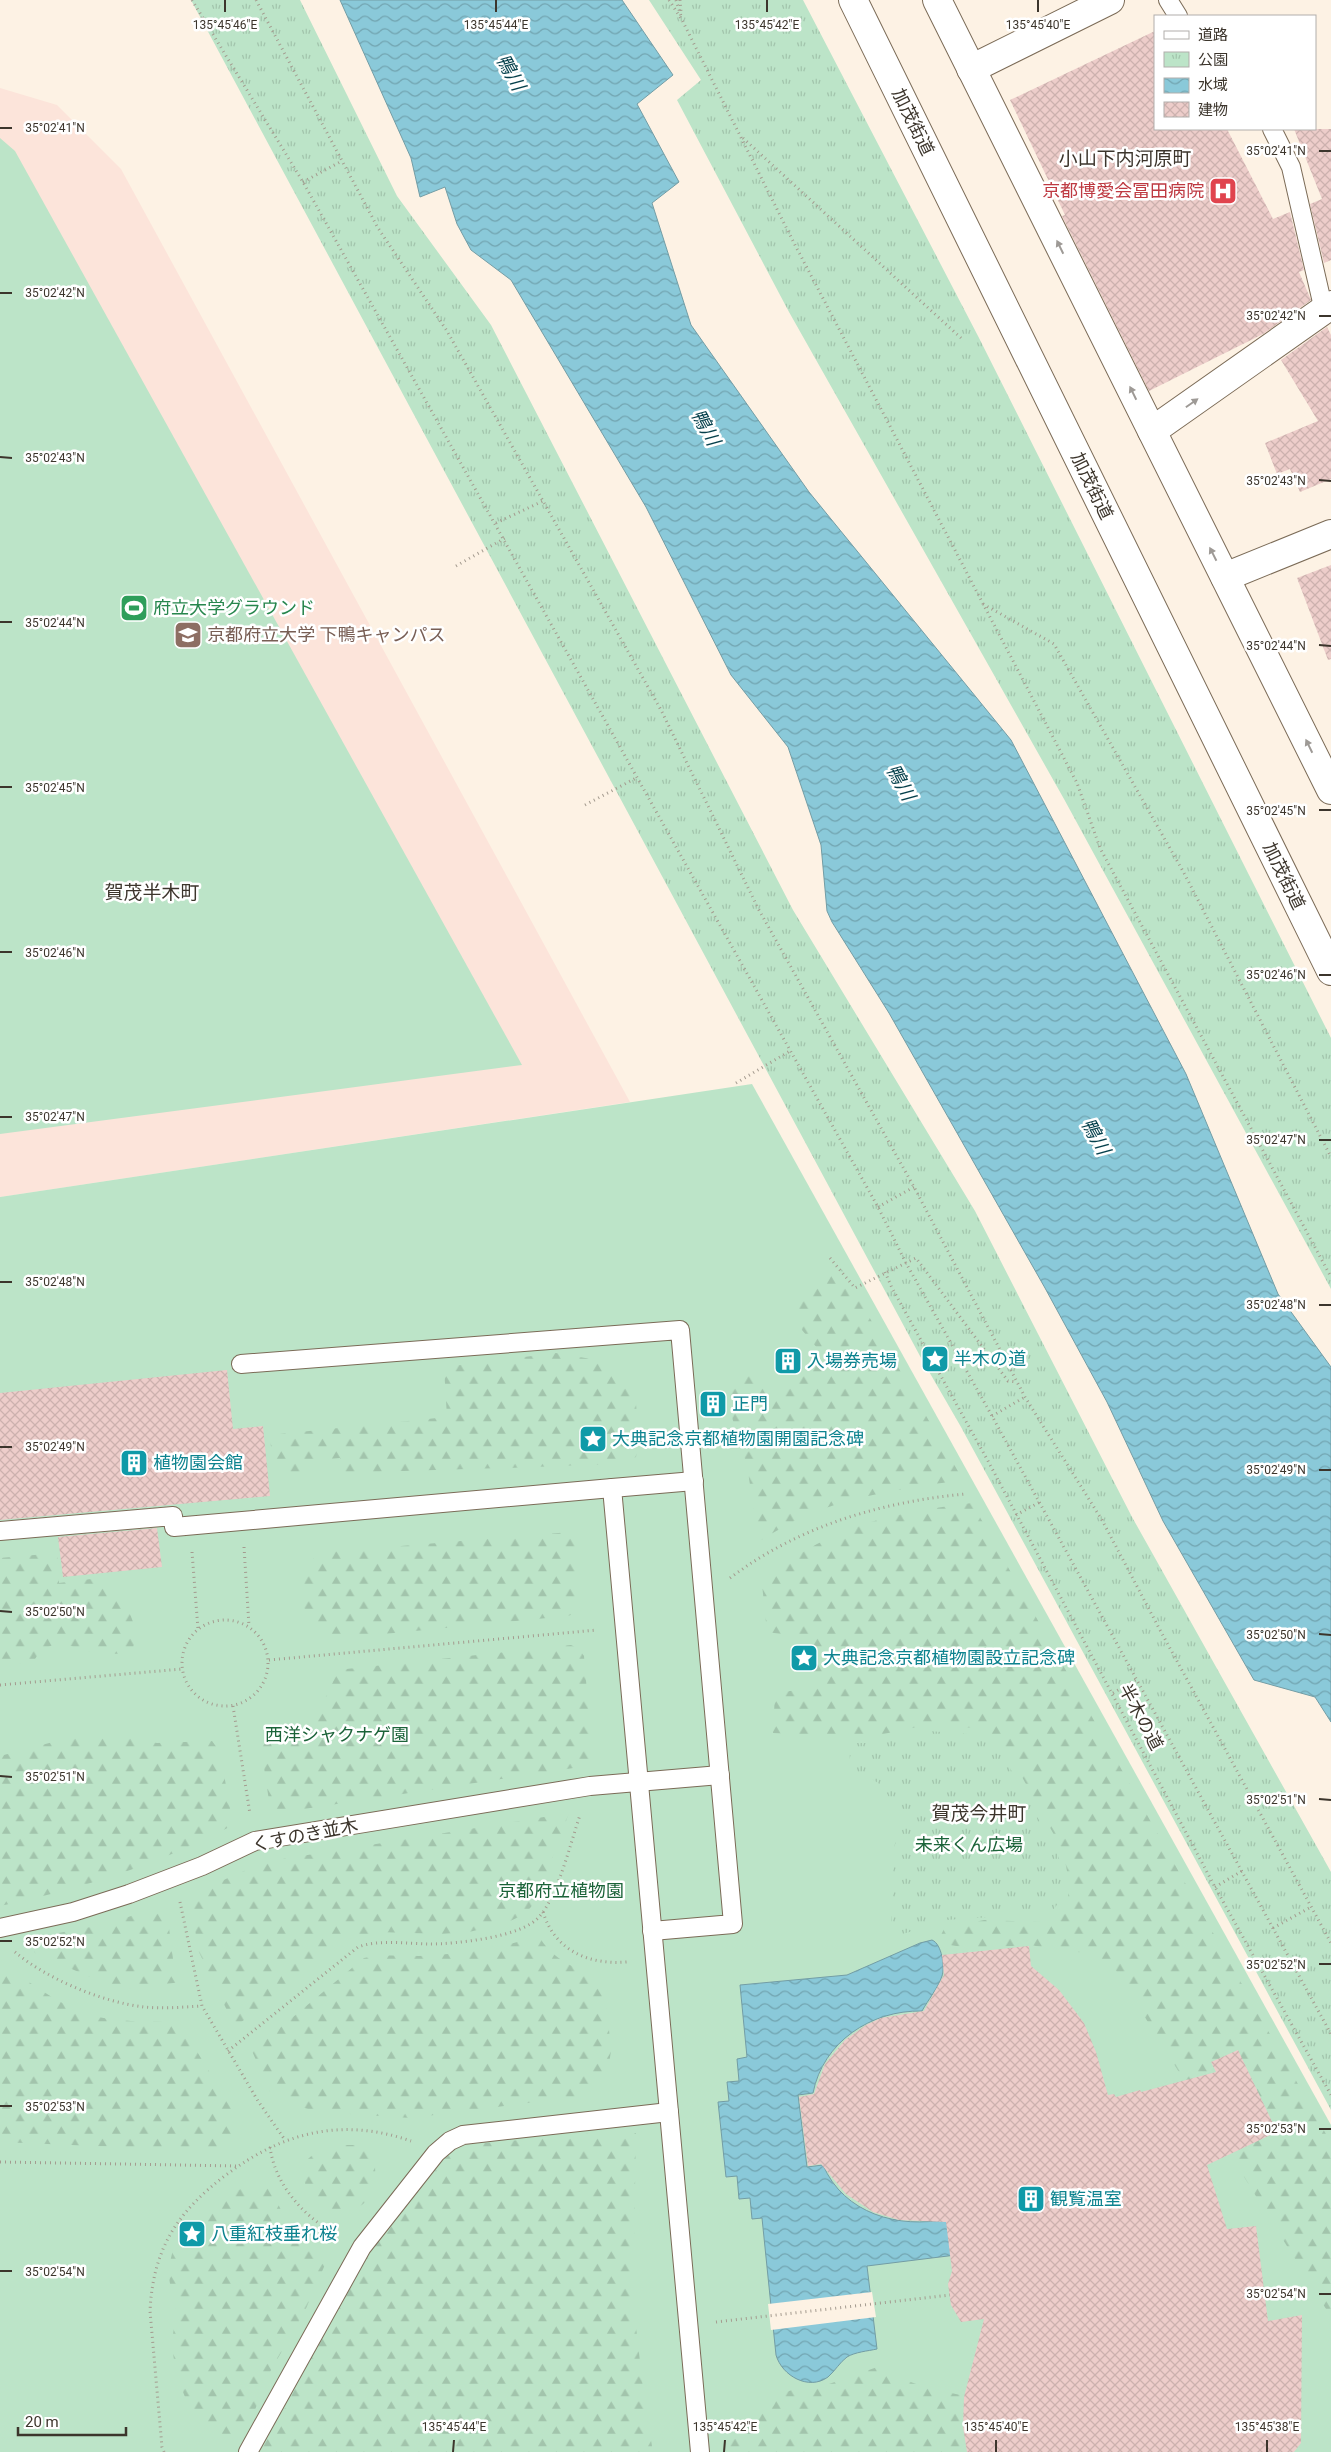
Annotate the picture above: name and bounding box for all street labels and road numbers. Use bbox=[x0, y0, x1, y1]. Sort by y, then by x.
street label: 加茂街道 bbox=[888, 85, 939, 159]
street label: 加茂街道 bbox=[1067, 449, 1118, 523]
street label: 加茂街道 bbox=[1259, 839, 1310, 913]
street label: 半木の道 bbox=[1115, 1680, 1168, 1753]
street label: くすのき並木 bbox=[250, 1814, 360, 1855]

